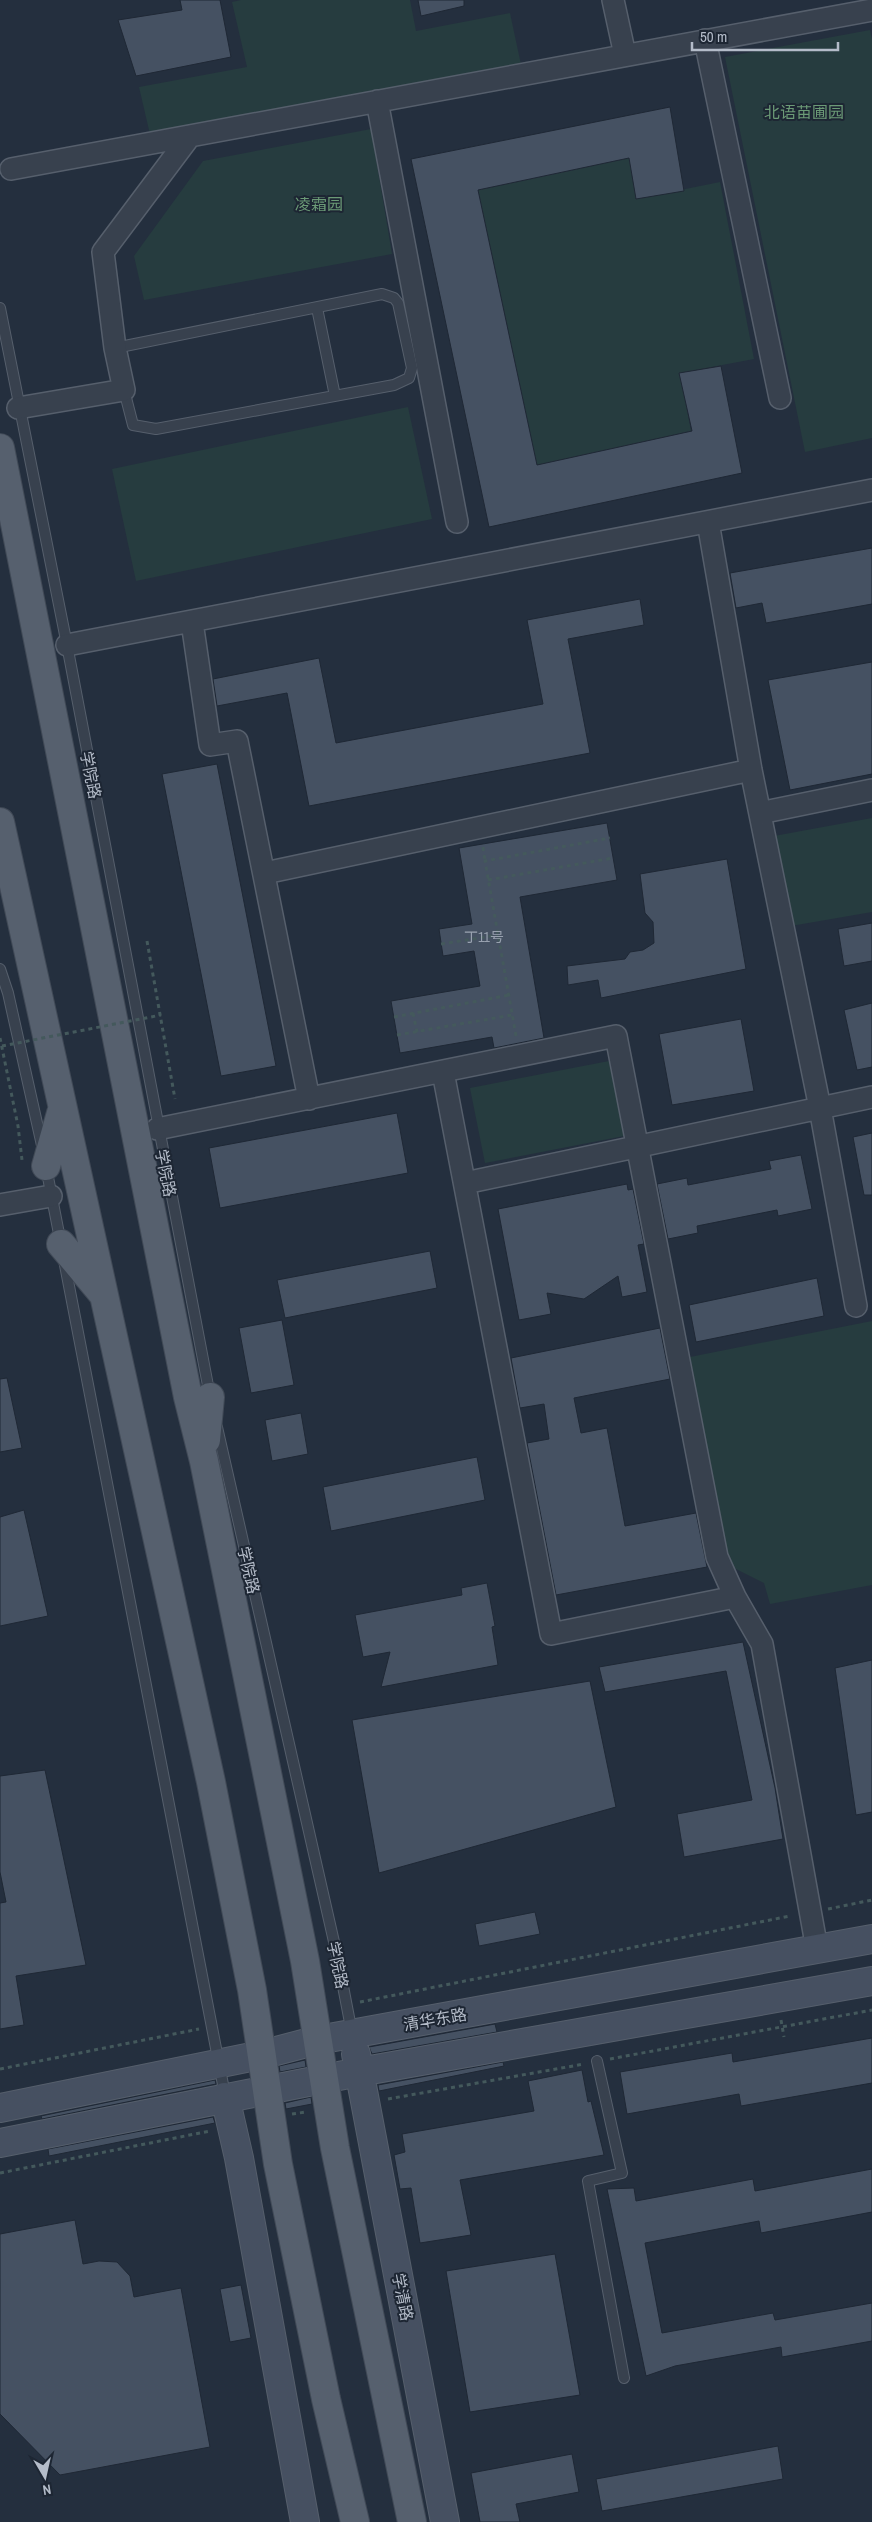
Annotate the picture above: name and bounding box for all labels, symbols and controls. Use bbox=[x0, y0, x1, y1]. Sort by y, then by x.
scale bar bbox=[692, 20, 838, 52]
text: 50 m bbox=[700, 26, 727, 47]
park label: 北语苗圃园 bbox=[764, 101, 844, 123]
park label: 凌霜园 bbox=[295, 193, 343, 215]
street label: 学院路 bbox=[76, 749, 106, 801]
house number: 丁11号 bbox=[464, 928, 504, 946]
street label: 学院路 bbox=[151, 1147, 181, 1199]
street label: 学院路 bbox=[233, 1544, 265, 1596]
street label: 学院路 bbox=[322, 1939, 354, 1991]
street label: 清华东路 bbox=[402, 2003, 468, 2035]
street label: 学清路 bbox=[388, 2271, 418, 2323]
north arrow bbox=[20, 2452, 70, 2502]
text: N bbox=[42, 2480, 53, 2499]

